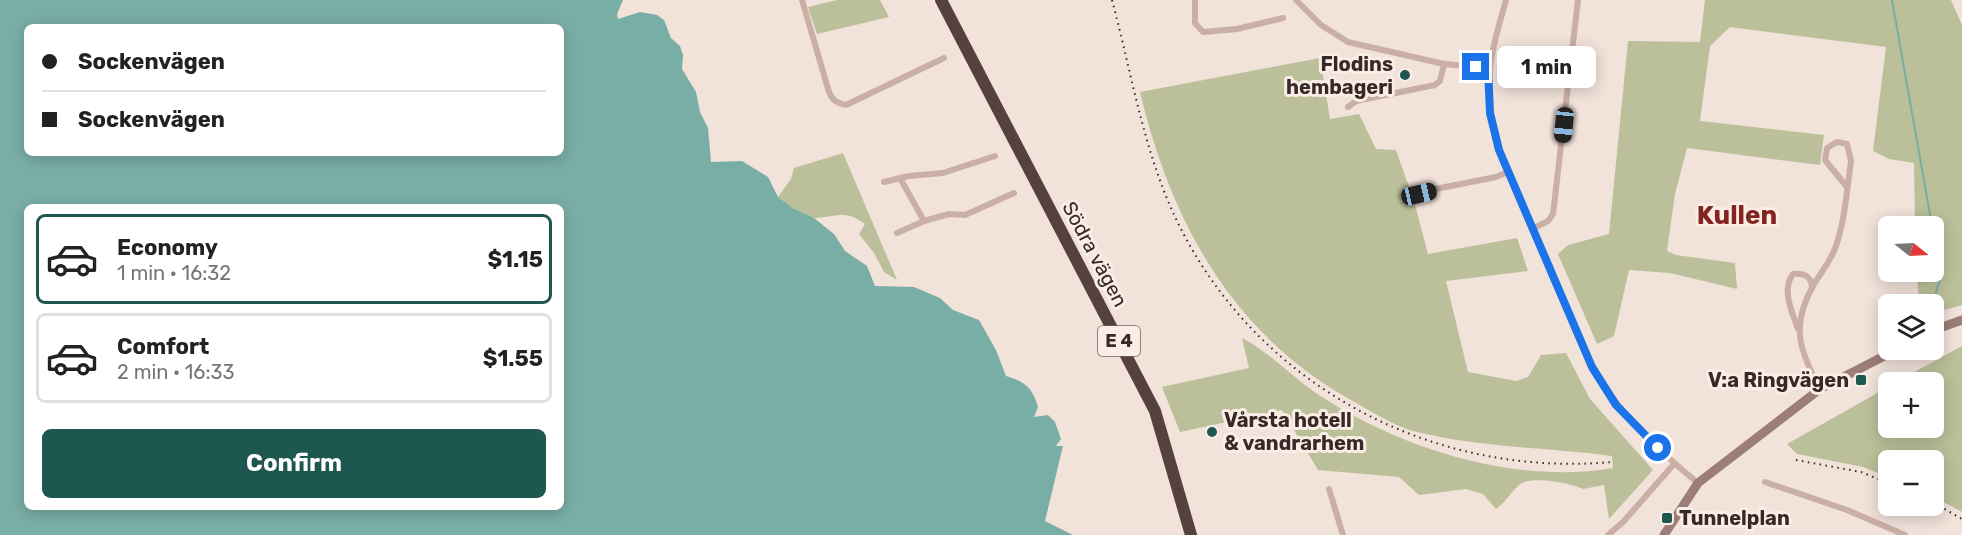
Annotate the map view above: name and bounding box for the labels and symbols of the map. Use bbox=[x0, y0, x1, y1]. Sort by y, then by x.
callout: 1 min bbox=[1497, 46, 1596, 88]
place label: Flodins hembageri bbox=[1286, 52, 1393, 99]
route end bbox=[1462, 53, 1489, 80]
marker: Flodins hembageri bbox=[1398, 68, 1412, 82]
car bbox=[1553, 106, 1575, 144]
car bbox=[1399, 181, 1439, 207]
street label: Södra vägen bbox=[1057, 197, 1133, 311]
district label: Kullen bbox=[1697, 200, 1777, 231]
north arrow bbox=[1878, 216, 1944, 282]
road number: E 4 bbox=[1098, 326, 1140, 356]
place label: V:a Ringvägen bbox=[1708, 368, 1849, 392]
marker: V:a Ringvägen bbox=[1854, 373, 1868, 387]
place label: Vårsta hotell & vandrarhem bbox=[1224, 408, 1364, 455]
marker: Vårsta hotell & vandrarhem bbox=[1205, 425, 1219, 439]
route start bbox=[1644, 434, 1671, 461]
place label: Tunnelplan bbox=[1679, 506, 1790, 530]
marker: Tunnelplan bbox=[1660, 511, 1674, 525]

